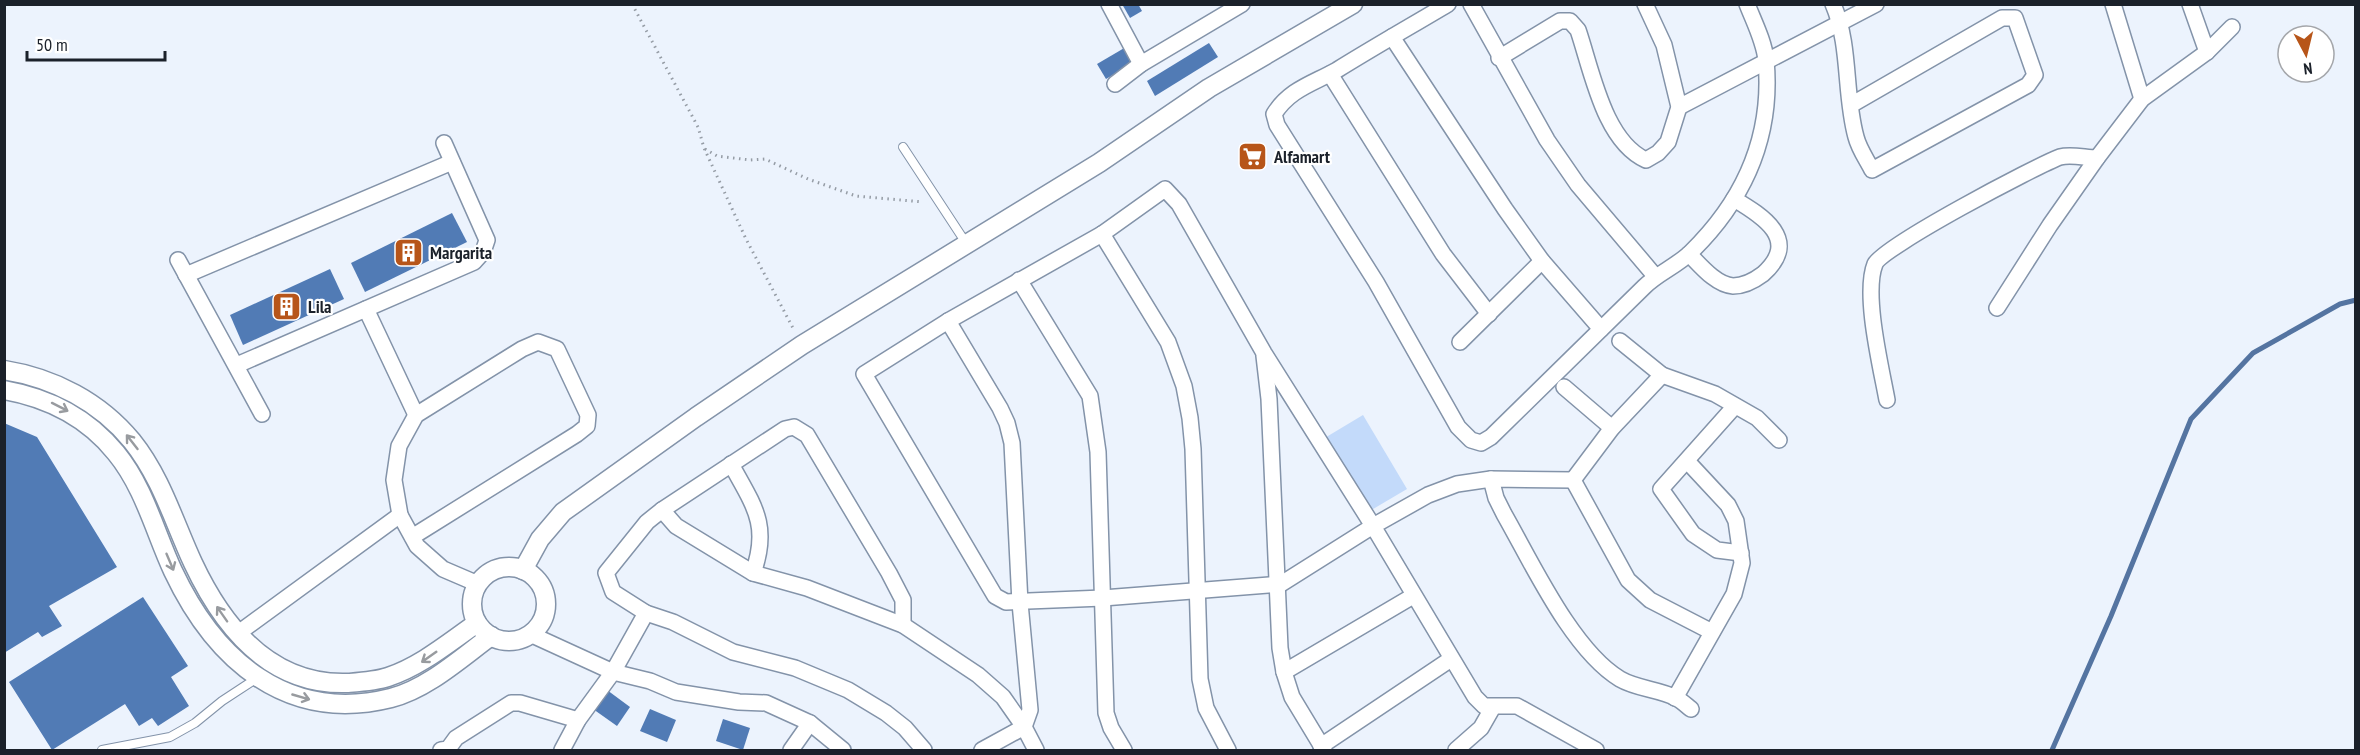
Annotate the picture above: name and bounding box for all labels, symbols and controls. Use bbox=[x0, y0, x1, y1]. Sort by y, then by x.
scale bar bbox=[27, 24, 165, 62]
north arrow bbox=[2276, 24, 2336, 84]
text: 50 m bbox=[36, 33, 68, 56]
text: N bbox=[2302, 58, 2313, 79]
supermarket icon: Alfamart bbox=[1237, 141, 1269, 173]
place label: Alfamart bbox=[1273, 145, 1331, 168]
building icon: Margarita bbox=[393, 237, 425, 269]
place label: Margarita bbox=[430, 241, 492, 264]
building icon: Lila bbox=[271, 291, 303, 323]
place label: Lila bbox=[308, 295, 332, 318]
one-way arrow bbox=[51, 401, 68, 413]
one-way arrow bbox=[125, 434, 138, 450]
one-way arrow bbox=[165, 552, 176, 571]
one-way arrow bbox=[216, 607, 228, 623]
one-way arrow bbox=[422, 651, 438, 663]
one-way arrow bbox=[291, 692, 310, 703]

